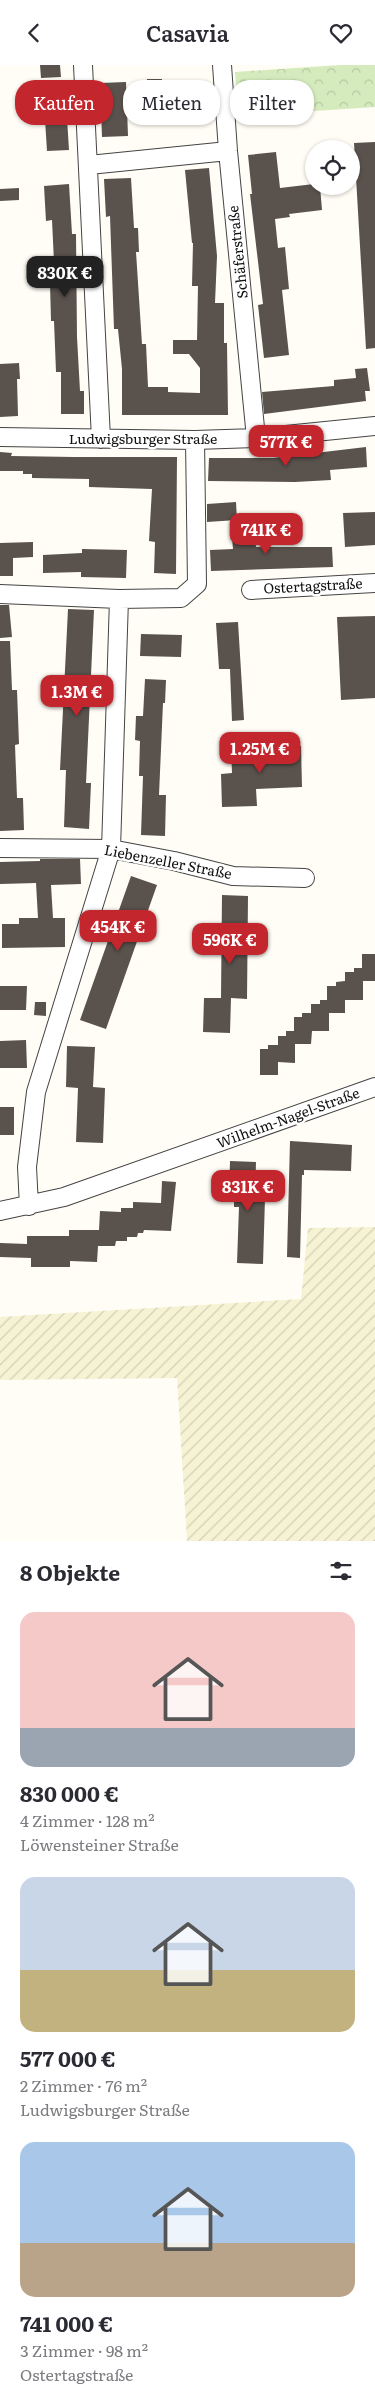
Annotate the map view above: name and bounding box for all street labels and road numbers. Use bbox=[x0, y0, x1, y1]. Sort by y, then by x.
street label: Schäferstraße bbox=[222, 205, 252, 300]
street label: Ludwigsburger Straße bbox=[69, 428, 217, 448]
street label: Ostertagstraße bbox=[263, 572, 363, 598]
street label: Liebenzeller Straße bbox=[103, 839, 234, 883]
street label: Wilhelm-Nagel-Straße bbox=[213, 1082, 362, 1152]

